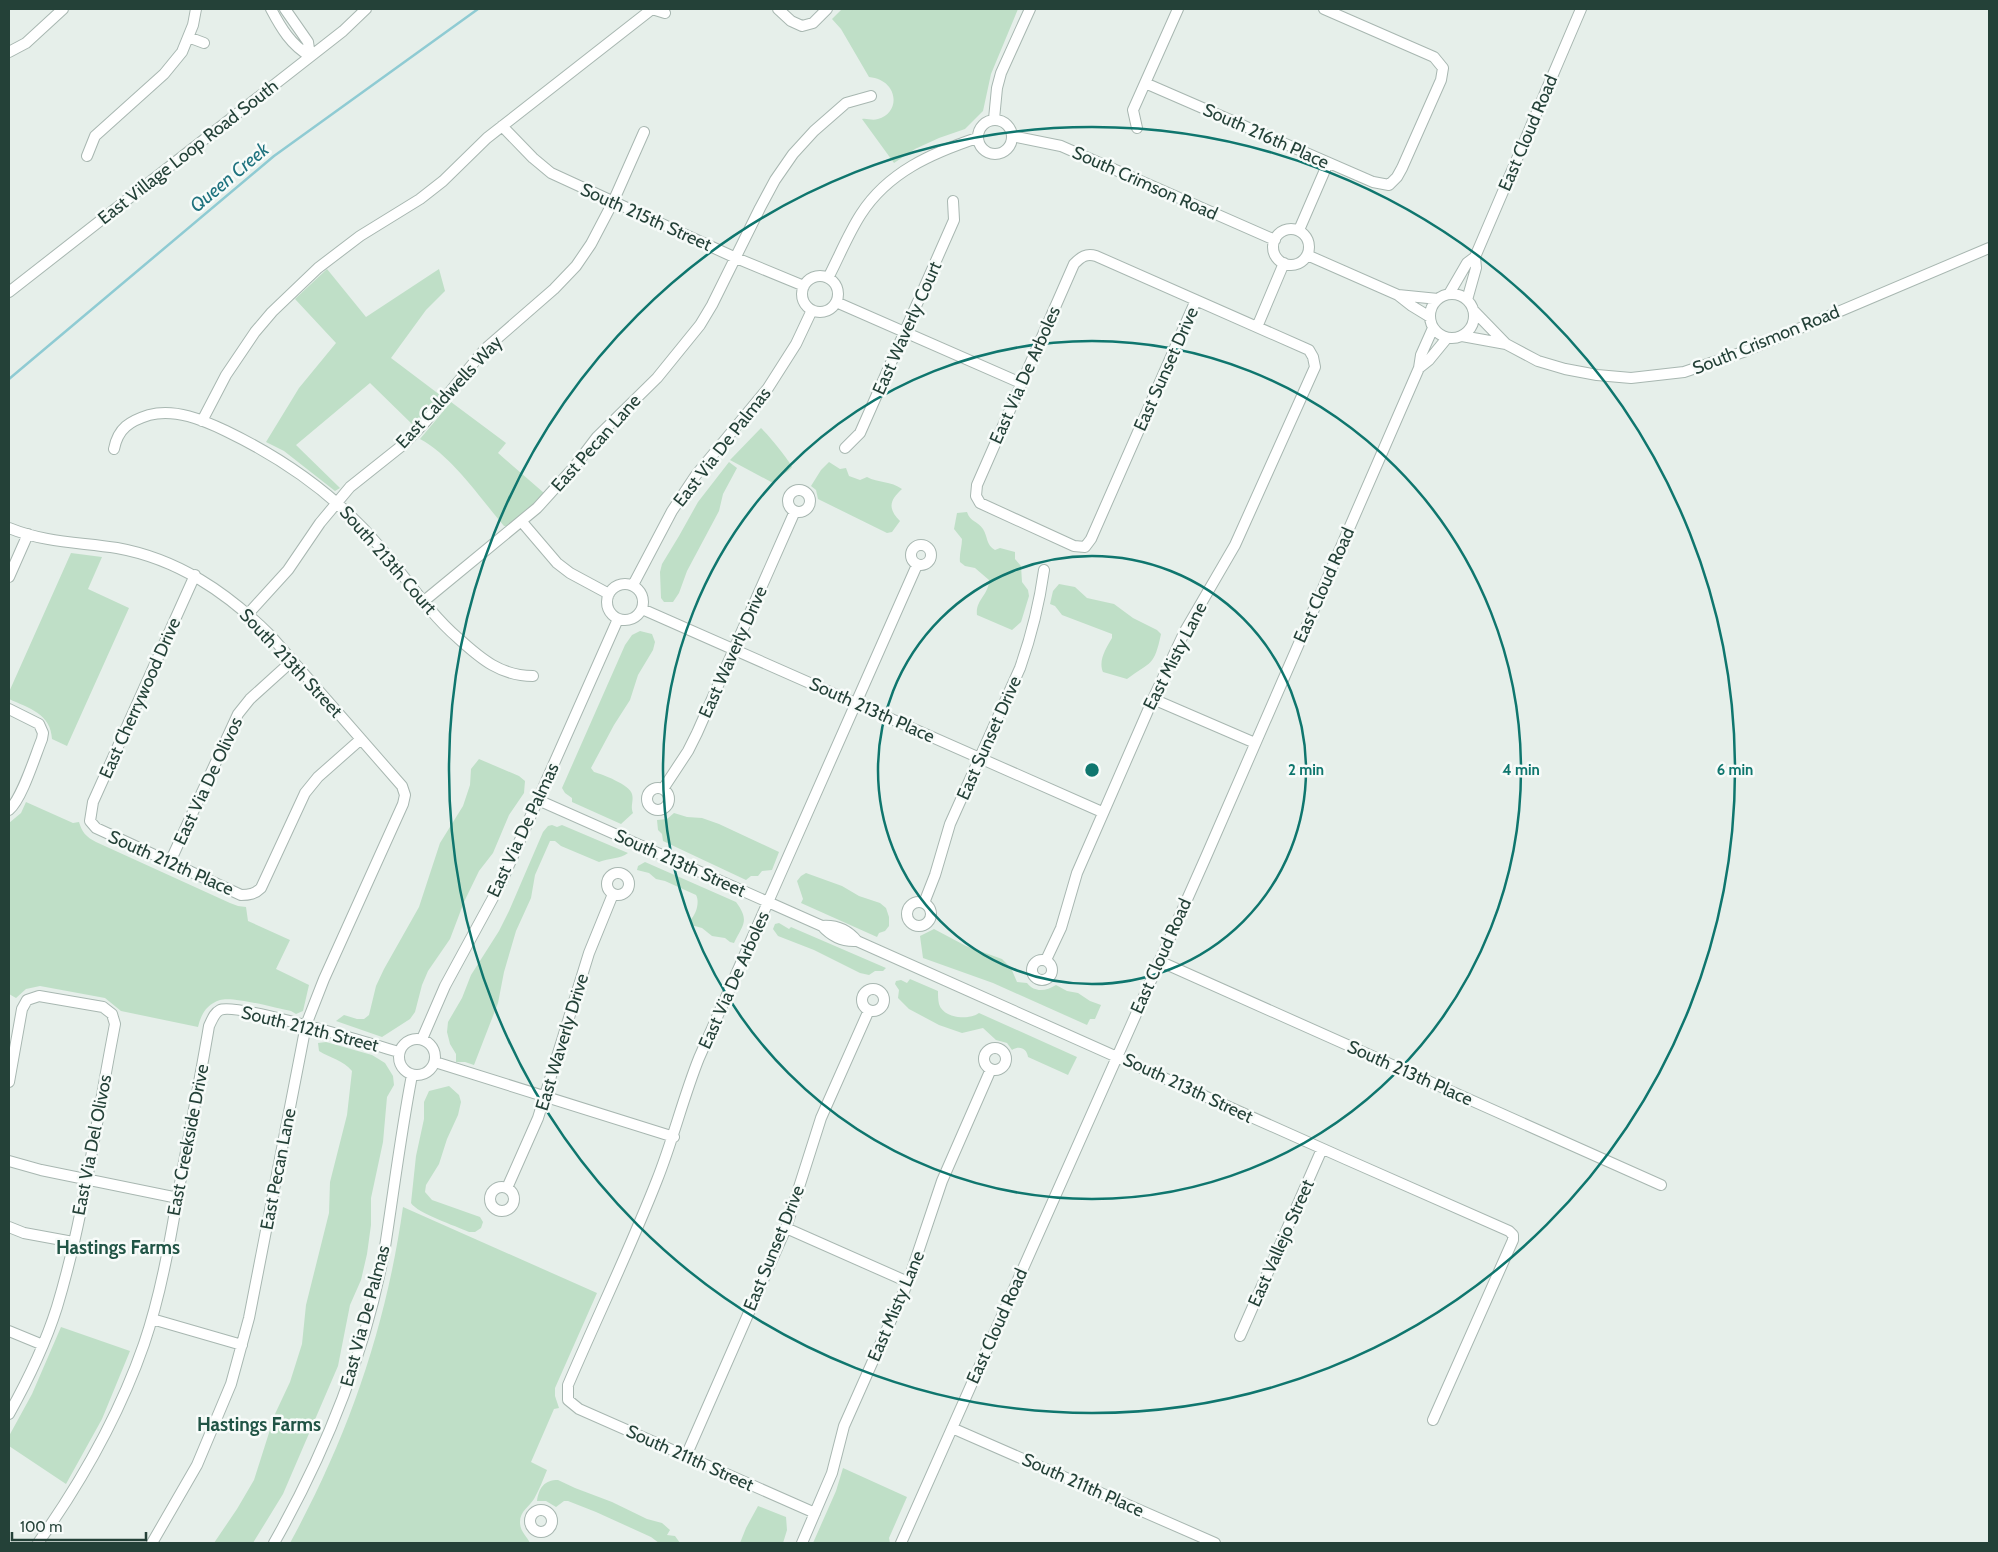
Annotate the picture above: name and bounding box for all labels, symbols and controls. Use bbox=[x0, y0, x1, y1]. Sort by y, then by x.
street label: East Cloud Road bbox=[1494, 72, 1562, 194]
street label: East Village Loop Road South bbox=[94, 75, 282, 229]
street label: South 216th Place bbox=[1200, 98, 1332, 174]
water label: Queen Creek bbox=[185, 137, 274, 217]
street label: South Crimson Road bbox=[1069, 141, 1221, 225]
street label: South 215th Street bbox=[577, 178, 715, 256]
street label: East Waverly Court bbox=[868, 258, 946, 398]
street label: South Crismon Road bbox=[1689, 300, 1843, 380]
street label: East Via De Arboles bbox=[985, 303, 1065, 447]
street label: East Sunset Drive bbox=[1129, 304, 1203, 434]
street label: East Caldwells Way bbox=[391, 331, 507, 453]
street label: East Via De Palmas bbox=[669, 383, 775, 511]
street label: East Pecan Lane bbox=[547, 390, 645, 496]
street label: South 213th Court bbox=[335, 501, 441, 619]
street label: East Cloud Road bbox=[1289, 524, 1359, 646]
street label: East Waverly Drive bbox=[694, 583, 772, 721]
street label: East Misty Lane bbox=[1138, 598, 1212, 714]
street label: South 213th Street bbox=[235, 604, 347, 722]
street label: East Cherrywood Drive bbox=[95, 614, 185, 782]
street label: South 213th Place bbox=[806, 672, 938, 748]
street label: East Sunset Drive bbox=[952, 673, 1026, 803]
street label: East Via De Olivos bbox=[169, 714, 247, 848]
street label: East Via De Palmas bbox=[482, 759, 564, 901]
centre of rings bbox=[1083, 761, 1101, 779]
text: 2 min bbox=[1288, 761, 1324, 779]
text: 4 min bbox=[1502, 761, 1540, 779]
text: 6 min bbox=[1717, 761, 1753, 779]
street label: South 213th Street bbox=[611, 824, 749, 902]
street label: South 212th Place bbox=[105, 826, 237, 900]
street label: East Cloud Road bbox=[1126, 895, 1196, 1017]
street label: East Via De Arboles bbox=[694, 908, 774, 1052]
street label: East Waverly Drive bbox=[531, 971, 593, 1113]
street label: South 212th Street bbox=[239, 1001, 381, 1057]
street label: South 213th Place bbox=[1344, 1035, 1476, 1111]
street label: South 213th Street bbox=[1120, 1048, 1256, 1128]
street label: East Creekside Drive bbox=[163, 1062, 213, 1218]
street label: East Via Del Olivos bbox=[68, 1073, 116, 1217]
street label: East Pecan Lane bbox=[255, 1106, 301, 1232]
street label: East Vallejo Street bbox=[1243, 1176, 1319, 1310]
street label: East Sunset Drive bbox=[739, 1182, 809, 1314]
district label: Hastings Farms bbox=[56, 1236, 180, 1259]
street label: East Via De Palmas bbox=[336, 1243, 394, 1389]
street label: East Misty Lane bbox=[863, 1247, 929, 1365]
street label: East Cloud Road bbox=[962, 1265, 1032, 1387]
district label: Hastings Farms bbox=[197, 1413, 321, 1436]
street label: South 211th Street bbox=[623, 1420, 757, 1496]
street label: South 211th Place bbox=[1019, 1448, 1147, 1522]
scale bar bbox=[12, 1510, 146, 1542]
text: 100 m bbox=[20, 1518, 62, 1536]

